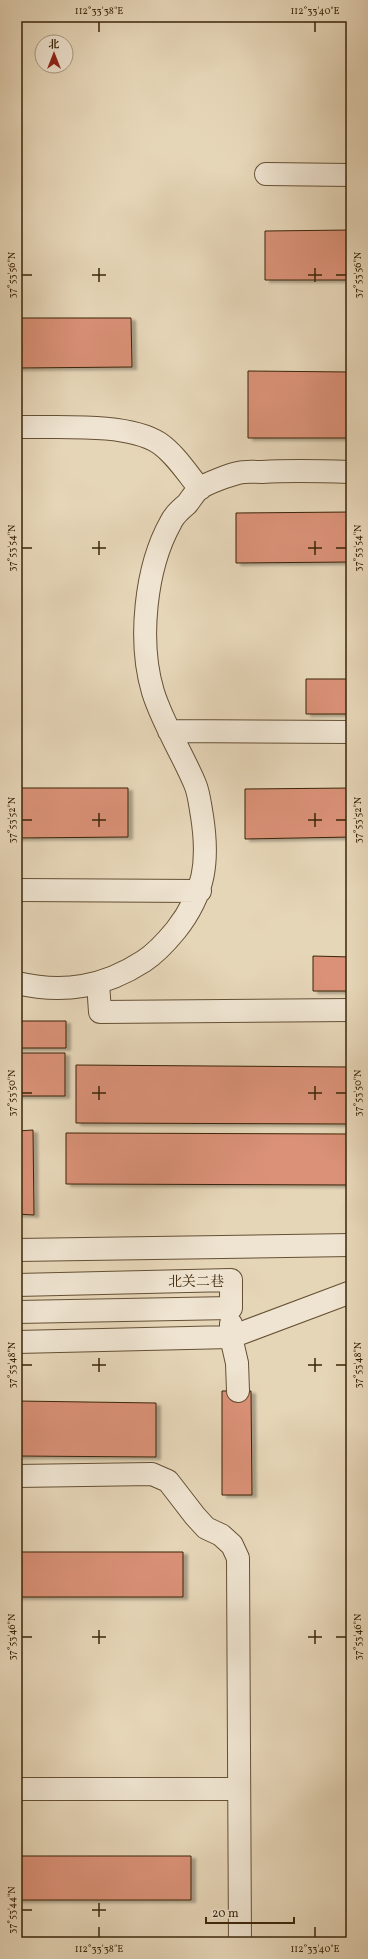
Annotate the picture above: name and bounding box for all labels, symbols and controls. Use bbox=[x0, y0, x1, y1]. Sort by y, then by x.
text: 112°33'38"E bbox=[75, 4, 123, 18]
text: 112°33'40"E bbox=[290, 4, 340, 18]
north arrow bbox=[34, 34, 74, 74]
text: 北 bbox=[49, 38, 60, 53]
text: 37°53'56"N bbox=[5, 251, 19, 298]
text: 37°53'56"N bbox=[351, 251, 365, 298]
text: 37°53'54"N bbox=[5, 524, 19, 571]
text: 37°53'54"N bbox=[351, 524, 365, 571]
text: 37°53'52"N bbox=[5, 796, 19, 843]
text: 37°53'52"N bbox=[351, 796, 365, 843]
text: 37°53'50"N bbox=[5, 1069, 19, 1116]
text: 37°53'50"N bbox=[351, 1069, 365, 1116]
street label: 北关二巷 bbox=[168, 1273, 224, 1292]
text: 37°53'48"N bbox=[5, 1341, 19, 1388]
text: 37°53'48"N bbox=[351, 1341, 365, 1388]
text: 37°53'46"N bbox=[5, 1613, 19, 1660]
text: 37°53'46"N bbox=[351, 1613, 365, 1660]
text: 37°53'44"N bbox=[5, 1886, 19, 1934]
scale bar bbox=[206, 1899, 294, 1925]
text: 20 m bbox=[212, 1906, 239, 1922]
text: 112°33'38"E bbox=[75, 1942, 123, 1956]
text: 112°33'40"E bbox=[290, 1942, 340, 1956]

